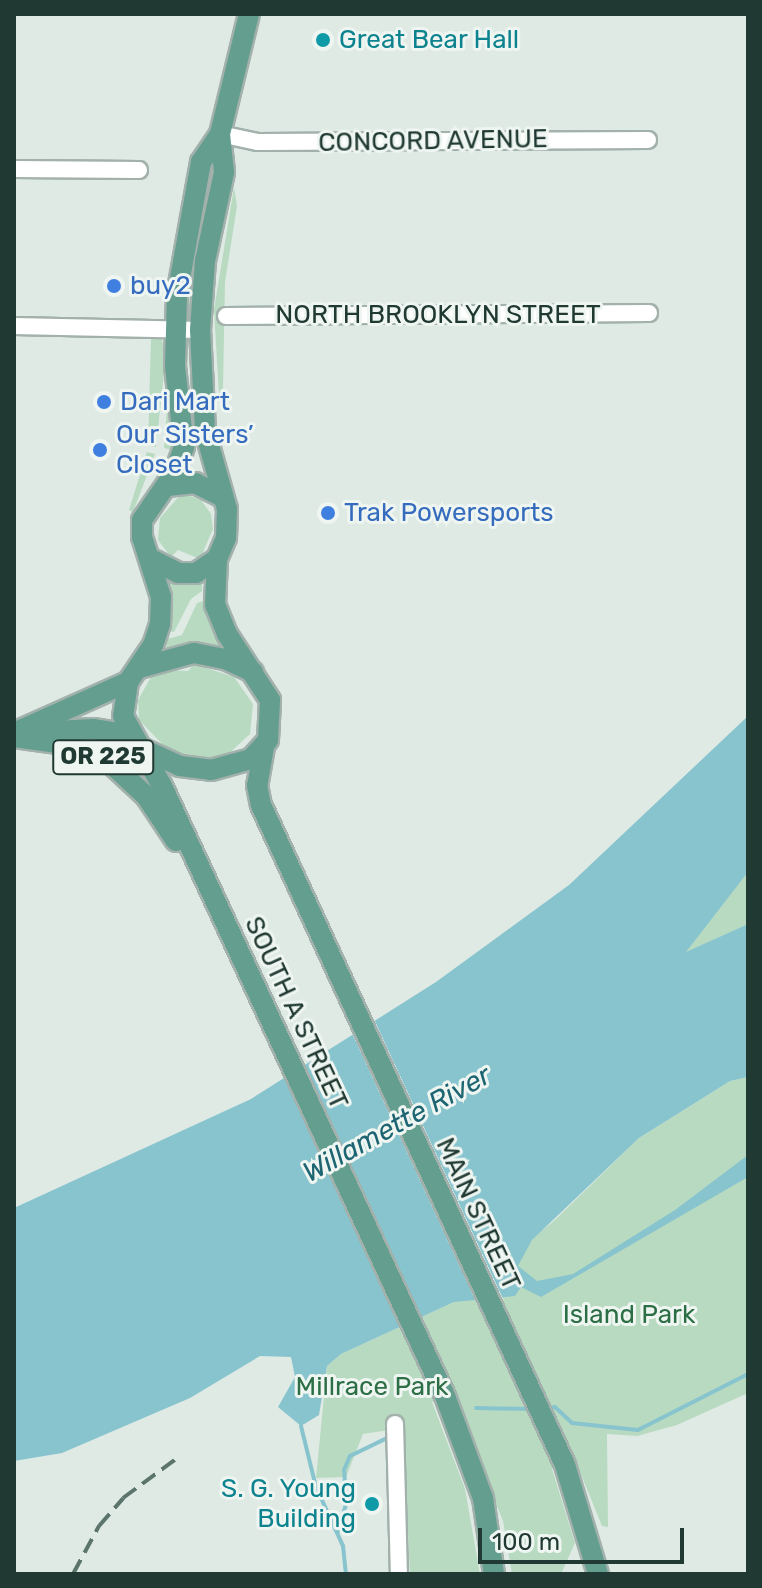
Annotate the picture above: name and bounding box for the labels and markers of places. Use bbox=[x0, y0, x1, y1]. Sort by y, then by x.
place label: Great Bear Hall bbox=[339, 24, 520, 56]
marker: Great Bear Hall bbox=[314, 31, 332, 49]
place label: buy2 bbox=[130, 270, 191, 302]
marker: buy2 bbox=[105, 277, 123, 295]
place label: Dari Mart bbox=[120, 386, 230, 418]
marker: Dari Mart bbox=[95, 393, 113, 411]
place label: Our Sisters’ Closet bbox=[116, 419, 254, 480]
marker: Our Sisters’ Closet bbox=[91, 441, 109, 459]
place label: Trak Powersports bbox=[344, 497, 554, 529]
marker: Trak Powersports bbox=[319, 504, 337, 522]
place label: S. G. Young Building bbox=[220, 1473, 356, 1534]
marker: S. G. Young Building bbox=[363, 1495, 381, 1513]

